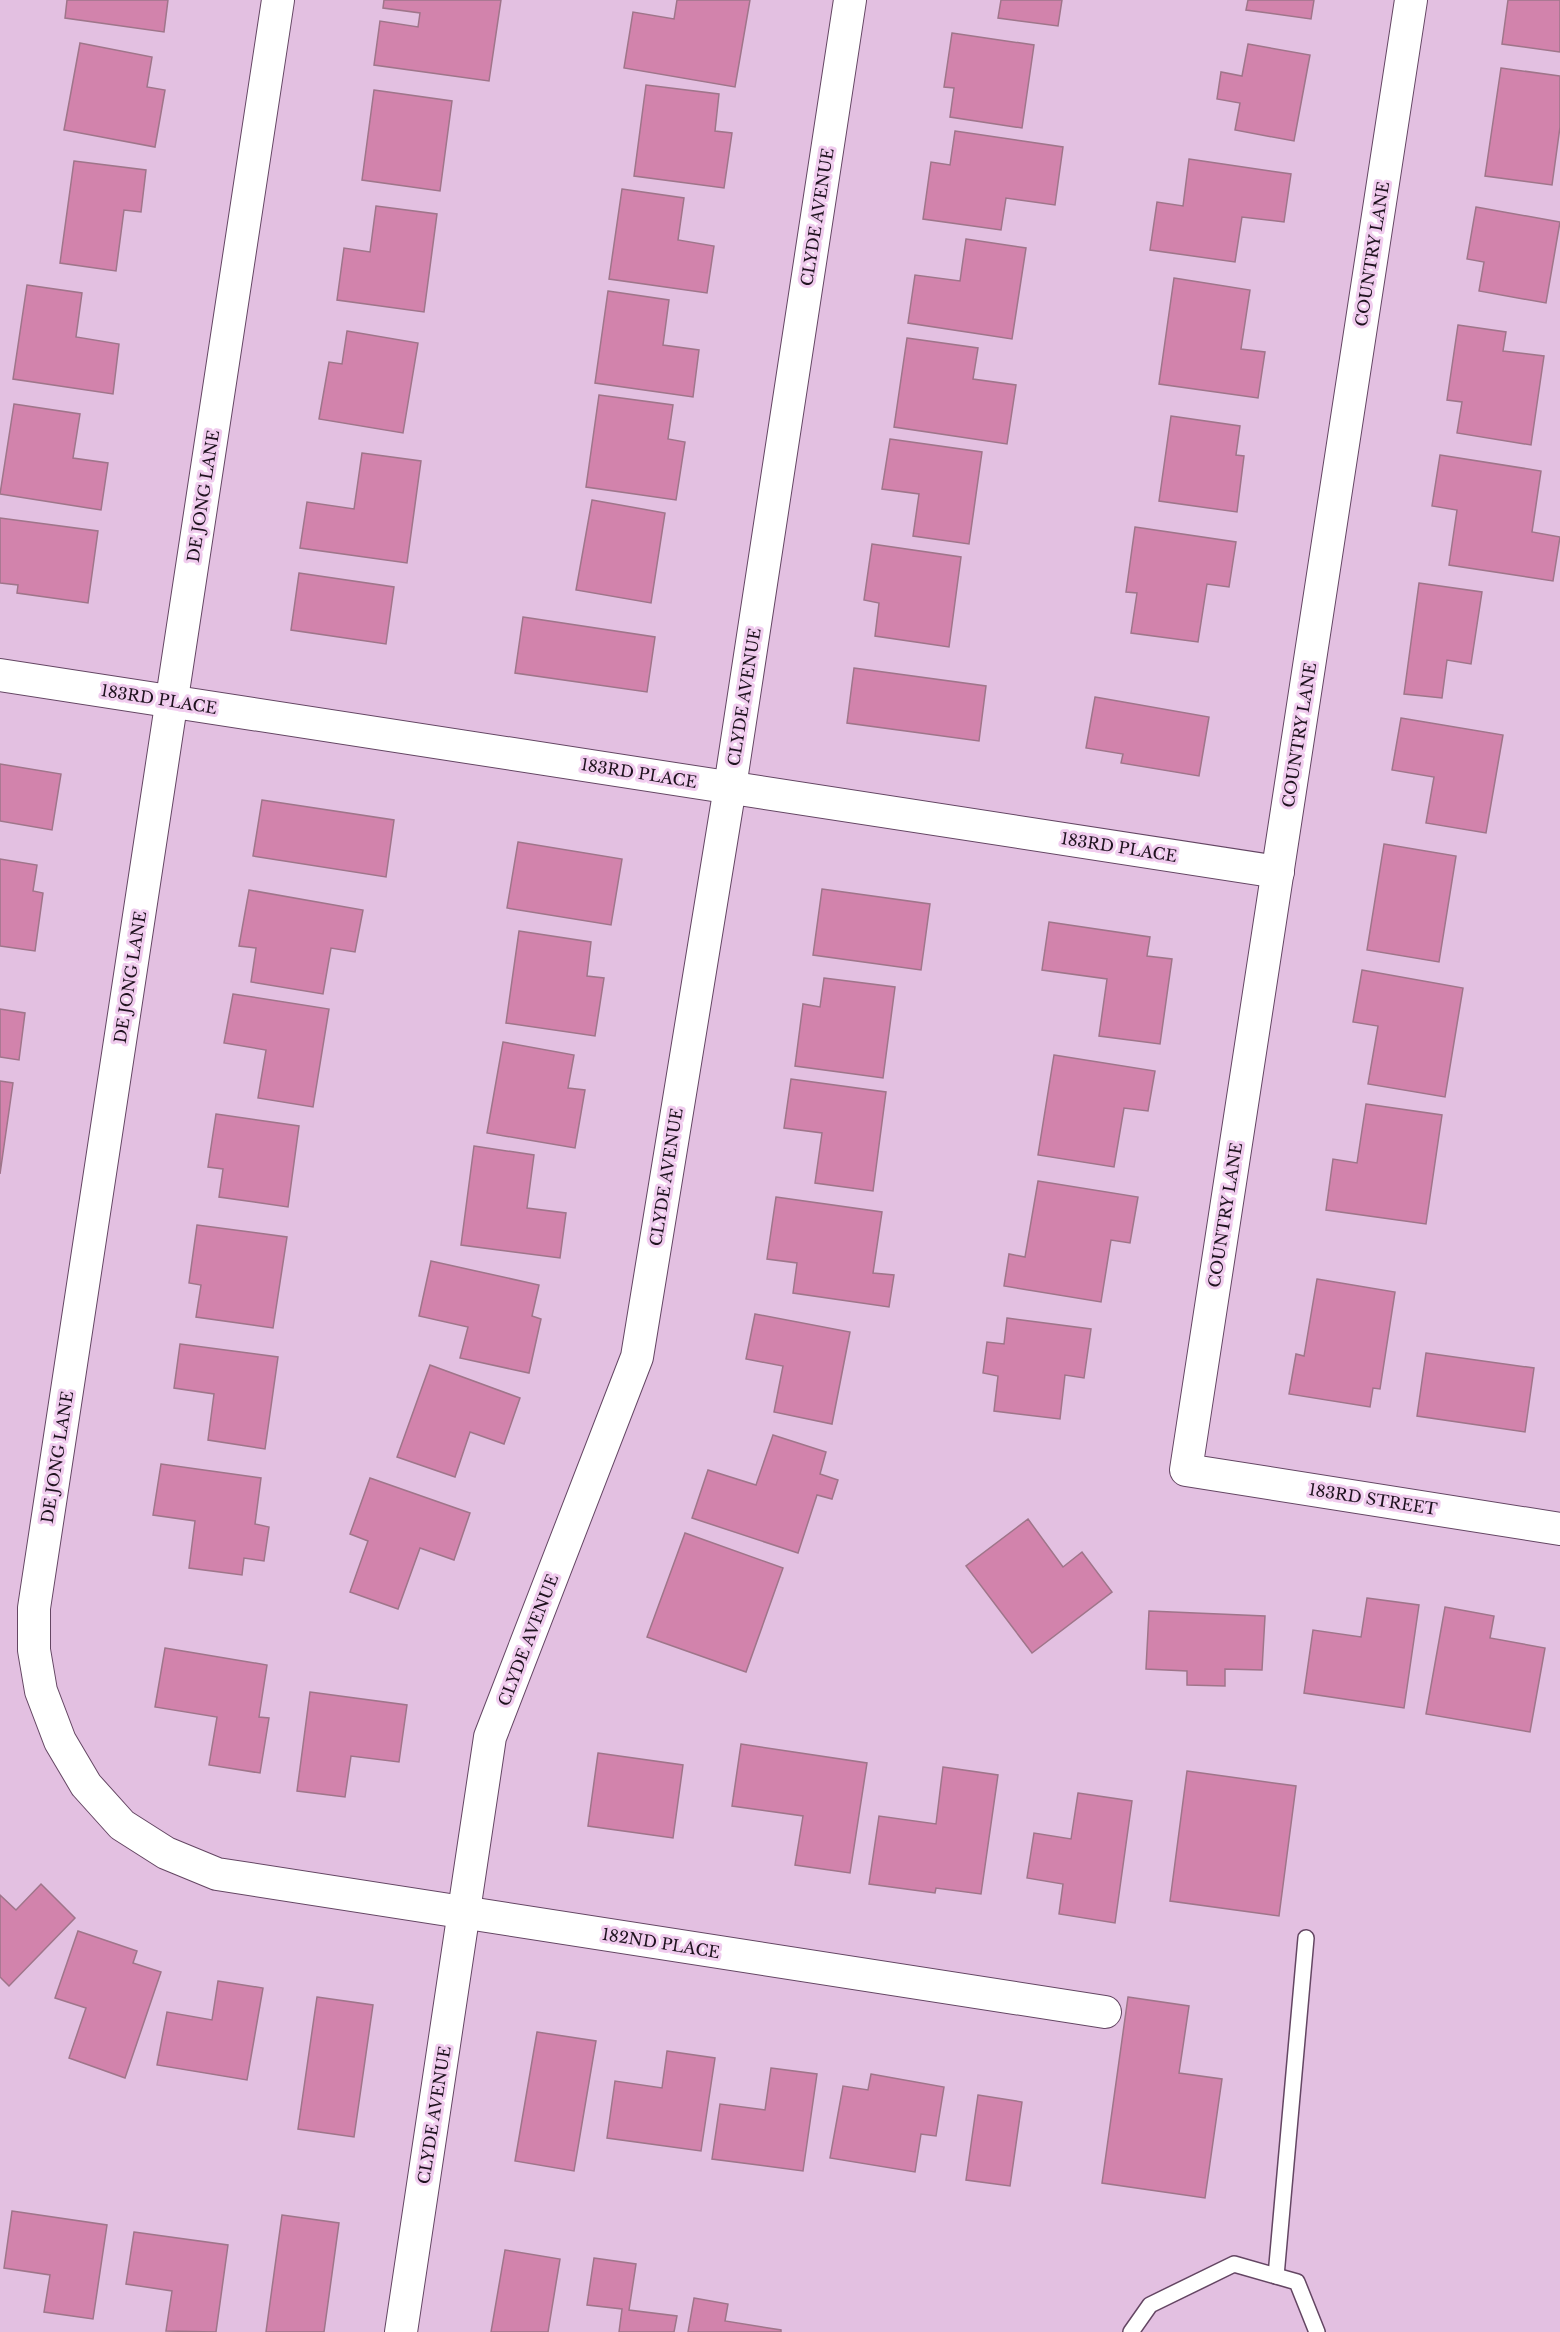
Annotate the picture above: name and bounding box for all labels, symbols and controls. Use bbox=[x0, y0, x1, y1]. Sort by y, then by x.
street label: CLYDE AVENUE bbox=[796, 147, 838, 287]
street label: COUNTRY LANE bbox=[1351, 180, 1393, 328]
street label: DE JONG LANE bbox=[183, 428, 223, 564]
street label: CLYDE AVENUE bbox=[723, 627, 765, 767]
street label: COUNTRY LANE bbox=[1278, 661, 1320, 809]
street label: 183RD PLACE bbox=[100, 680, 218, 718]
street label: 183RD PLACE bbox=[580, 754, 698, 792]
street label: 183RD PLACE bbox=[1060, 828, 1178, 866]
street label: DE JONG LANE bbox=[110, 909, 150, 1045]
street label: CLYDE AVENUE bbox=[645, 1107, 687, 1247]
street label: COUNTRY LANE bbox=[1204, 1141, 1246, 1289]
street label: DE JONG LANE bbox=[37, 1389, 77, 1525]
street label: 183RD STREET bbox=[1307, 1479, 1439, 1519]
street label: CLYDE AVENUE bbox=[494, 1571, 562, 1709]
street label: 182ND PLACE bbox=[601, 1924, 721, 1962]
street label: CLYDE AVENUE bbox=[413, 2045, 455, 2185]

